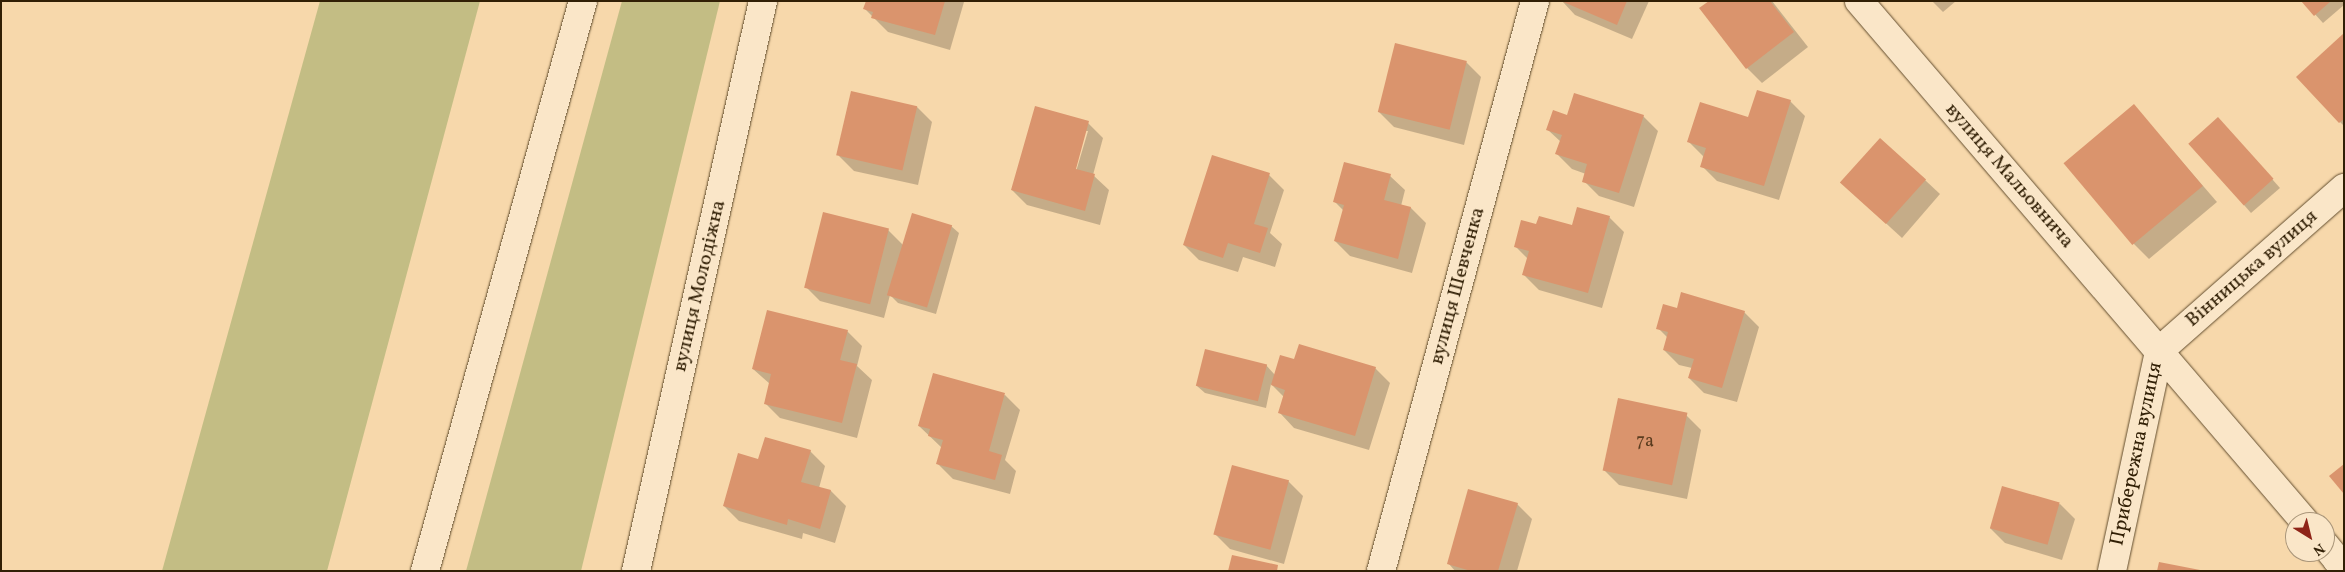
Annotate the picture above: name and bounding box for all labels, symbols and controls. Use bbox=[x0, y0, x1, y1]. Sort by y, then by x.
street label: вулиця Мальовнича bbox=[1939, 98, 2079, 254]
street label: вулиця Молодіжна bbox=[669, 198, 731, 374]
street label: вулиця Шевченка bbox=[1425, 205, 1491, 367]
street label: Вінницька вулиця bbox=[2181, 205, 2323, 333]
street label: Прибережна вулиця bbox=[2106, 360, 2168, 548]
house number: 7а bbox=[1636, 431, 1654, 453]
north arrow bbox=[2285, 512, 2335, 562]
text: N bbox=[2309, 538, 2328, 559]

